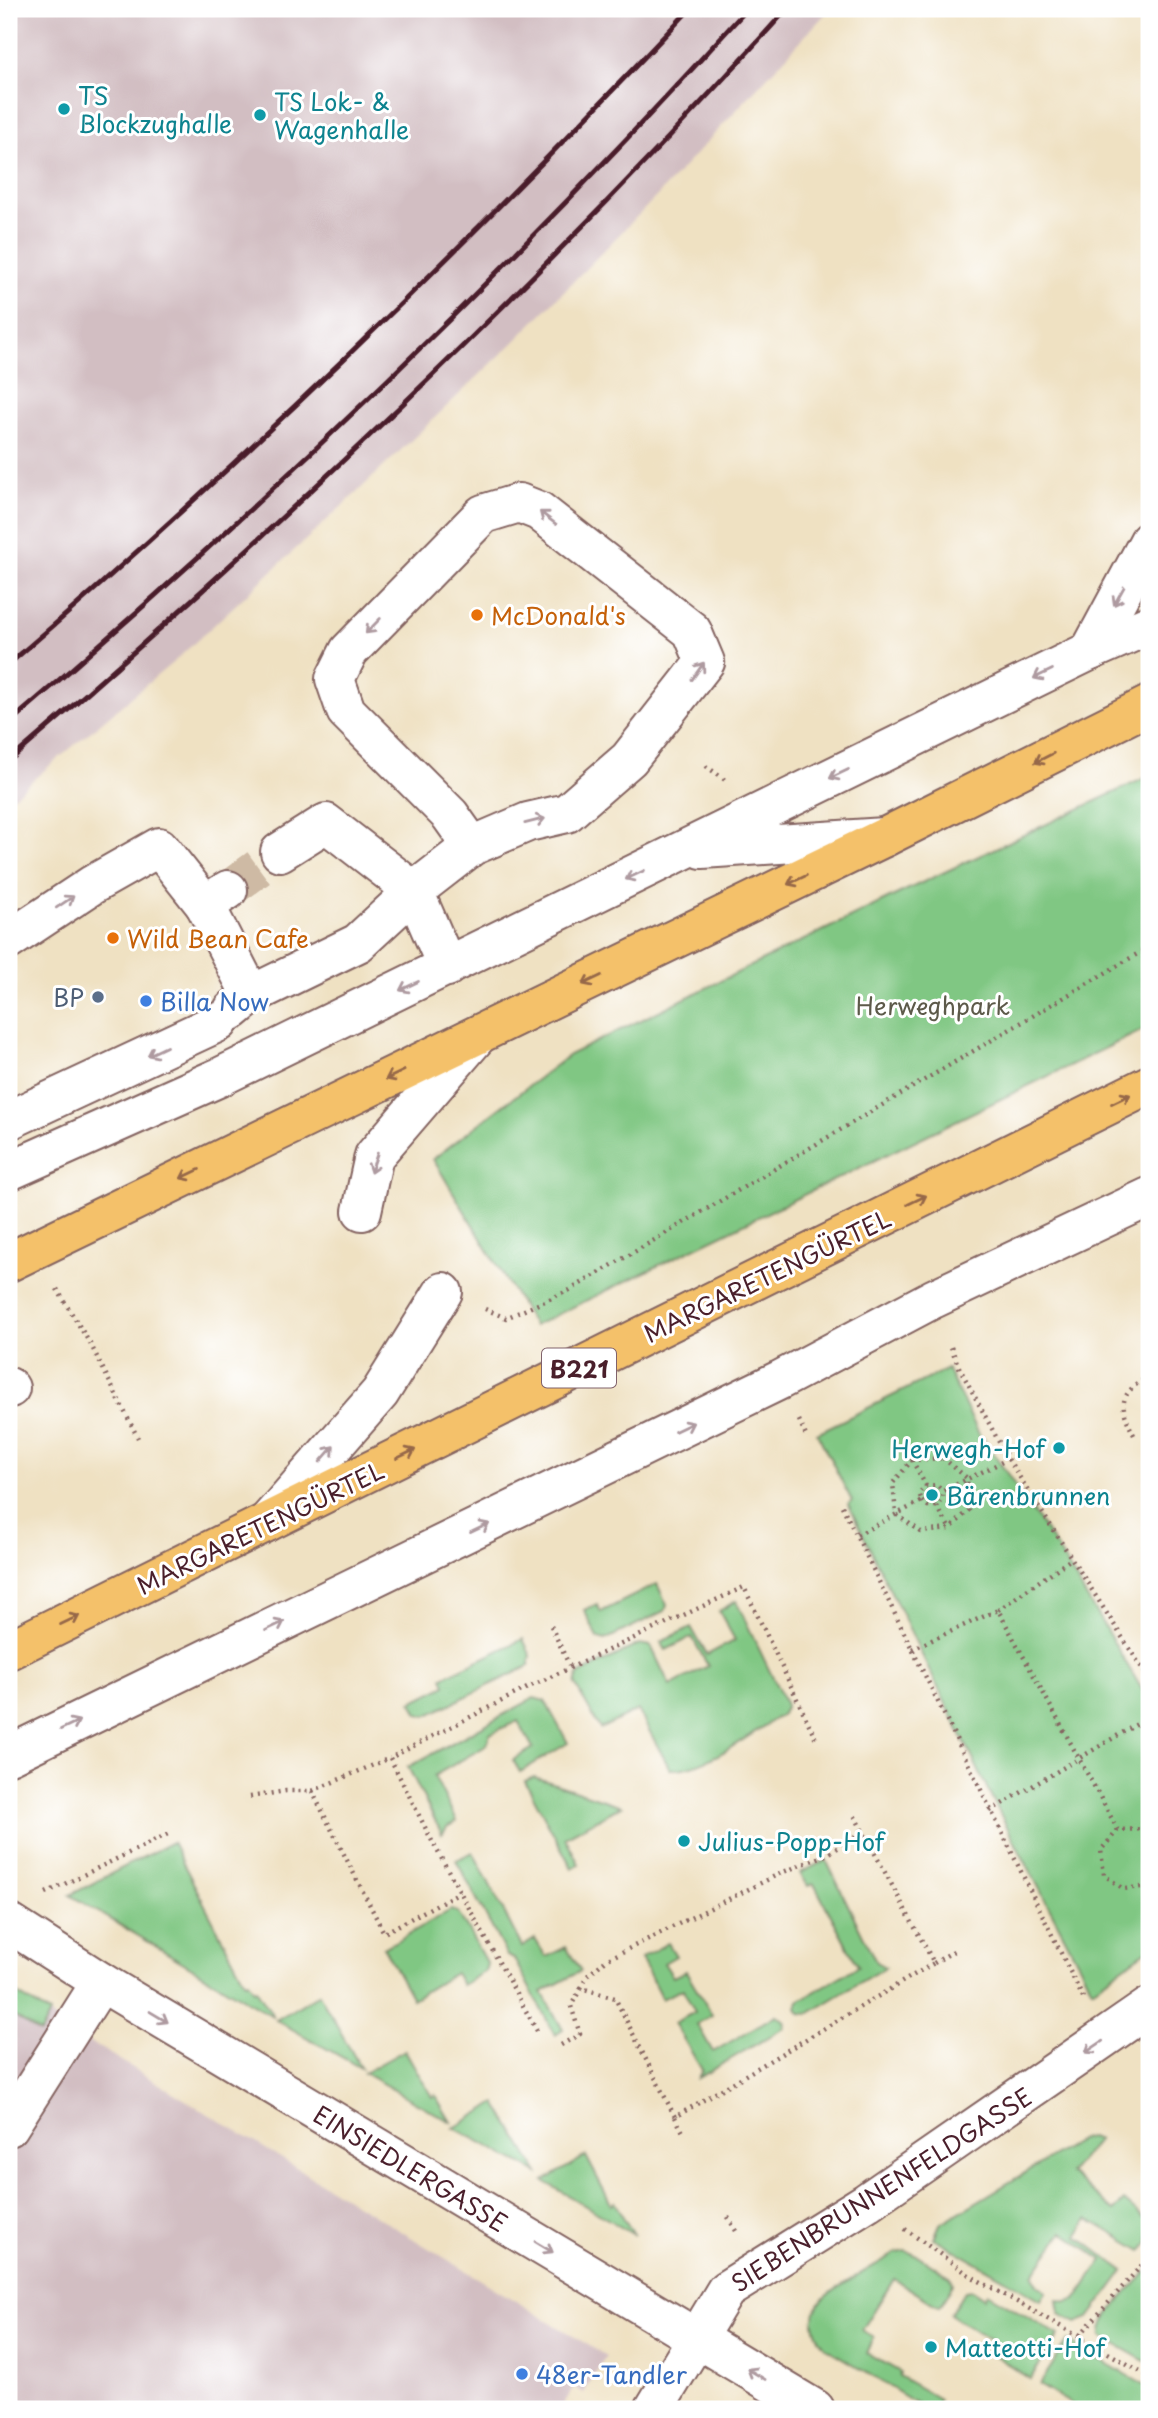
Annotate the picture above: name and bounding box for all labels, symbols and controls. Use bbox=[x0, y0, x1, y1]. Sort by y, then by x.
place label: TS Blockzughalle bbox=[78, 77, 232, 141]
place label: TS Lok- & Wagenhalle bbox=[274, 83, 409, 147]
marker: TS Blockzughalle bbox=[56, 101, 72, 117]
marker: TS Lok- & Wagenhalle bbox=[252, 107, 268, 123]
one-way arrow bbox=[539, 511, 558, 526]
one-way arrow bbox=[1112, 585, 1126, 606]
place label: McDonald's bbox=[491, 597, 626, 633]
marker: McDonald's bbox=[469, 607, 485, 623]
one-way arrow bbox=[365, 617, 382, 634]
one-way arrow bbox=[690, 661, 705, 680]
one-way arrow bbox=[1033, 667, 1054, 681]
one-way arrow bbox=[1034, 751, 1055, 765]
one-way arrow bbox=[829, 768, 850, 782]
one-way arrow bbox=[524, 813, 546, 826]
one-way arrow bbox=[625, 868, 646, 882]
one-way arrow bbox=[786, 875, 807, 888]
one-way arrow bbox=[55, 895, 75, 909]
place label: Wild Bean Cafe bbox=[127, 920, 309, 956]
marker: Wild Bean Cafe bbox=[105, 930, 121, 946]
one-way arrow bbox=[582, 973, 603, 987]
place label: BP bbox=[53, 979, 84, 1015]
one-way arrow bbox=[398, 980, 420, 993]
place label: Billa Now bbox=[160, 983, 269, 1019]
park label: Herweghpark bbox=[856, 987, 1010, 1023]
marker: BP bbox=[90, 989, 106, 1005]
marker: Billa Now bbox=[138, 993, 154, 1009]
one-way arrow bbox=[147, 1045, 168, 1058]
one-way arrow bbox=[385, 1069, 406, 1082]
one-way arrow bbox=[1110, 1092, 1131, 1106]
one-way arrow bbox=[367, 1151, 379, 1173]
one-way arrow bbox=[180, 1168, 201, 1182]
one-way arrow bbox=[906, 1193, 927, 1207]
street label: MARGARETENGÜRTEL bbox=[637, 1199, 897, 1351]
road number: B221 bbox=[542, 1348, 616, 1387]
one-way arrow bbox=[673, 1420, 694, 1434]
place label: Herwegh-Hof bbox=[891, 1430, 1046, 1466]
marker: Herwegh-Hof bbox=[1051, 1440, 1067, 1456]
one-way arrow bbox=[319, 1445, 335, 1463]
one-way arrow bbox=[395, 1447, 416, 1461]
street label: MARGARETENGÜRTEL bbox=[130, 1451, 390, 1603]
place label: Bärenbrunnen bbox=[946, 1477, 1111, 1513]
marker: Bärenbrunnen bbox=[924, 1487, 940, 1503]
one-way arrow bbox=[469, 1520, 490, 1534]
one-way arrow bbox=[59, 1612, 80, 1626]
one-way arrow bbox=[264, 1619, 285, 1633]
one-way arrow bbox=[59, 1718, 80, 1732]
place label: Julius-Popp-Hof bbox=[698, 1823, 886, 1859]
marker: Julius-Popp-Hof bbox=[676, 1833, 692, 1849]
one-way arrow bbox=[149, 2010, 169, 2024]
one-way arrow bbox=[1085, 2040, 1104, 2054]
street label: SIEBENBRUNNENFELDGASSE bbox=[723, 2078, 1039, 2300]
street label: EINSIEDLERGASSE bbox=[307, 2096, 515, 2240]
one-way arrow bbox=[533, 2240, 553, 2254]
place label: Matteotti-Hof bbox=[945, 2329, 1107, 2365]
marker: Matteotti-Hof bbox=[923, 2339, 939, 2355]
place label: 48er-Tandler bbox=[536, 2356, 688, 2392]
marker: 48er-Tandler bbox=[514, 2366, 530, 2382]
one-way arrow bbox=[747, 2367, 767, 2381]

